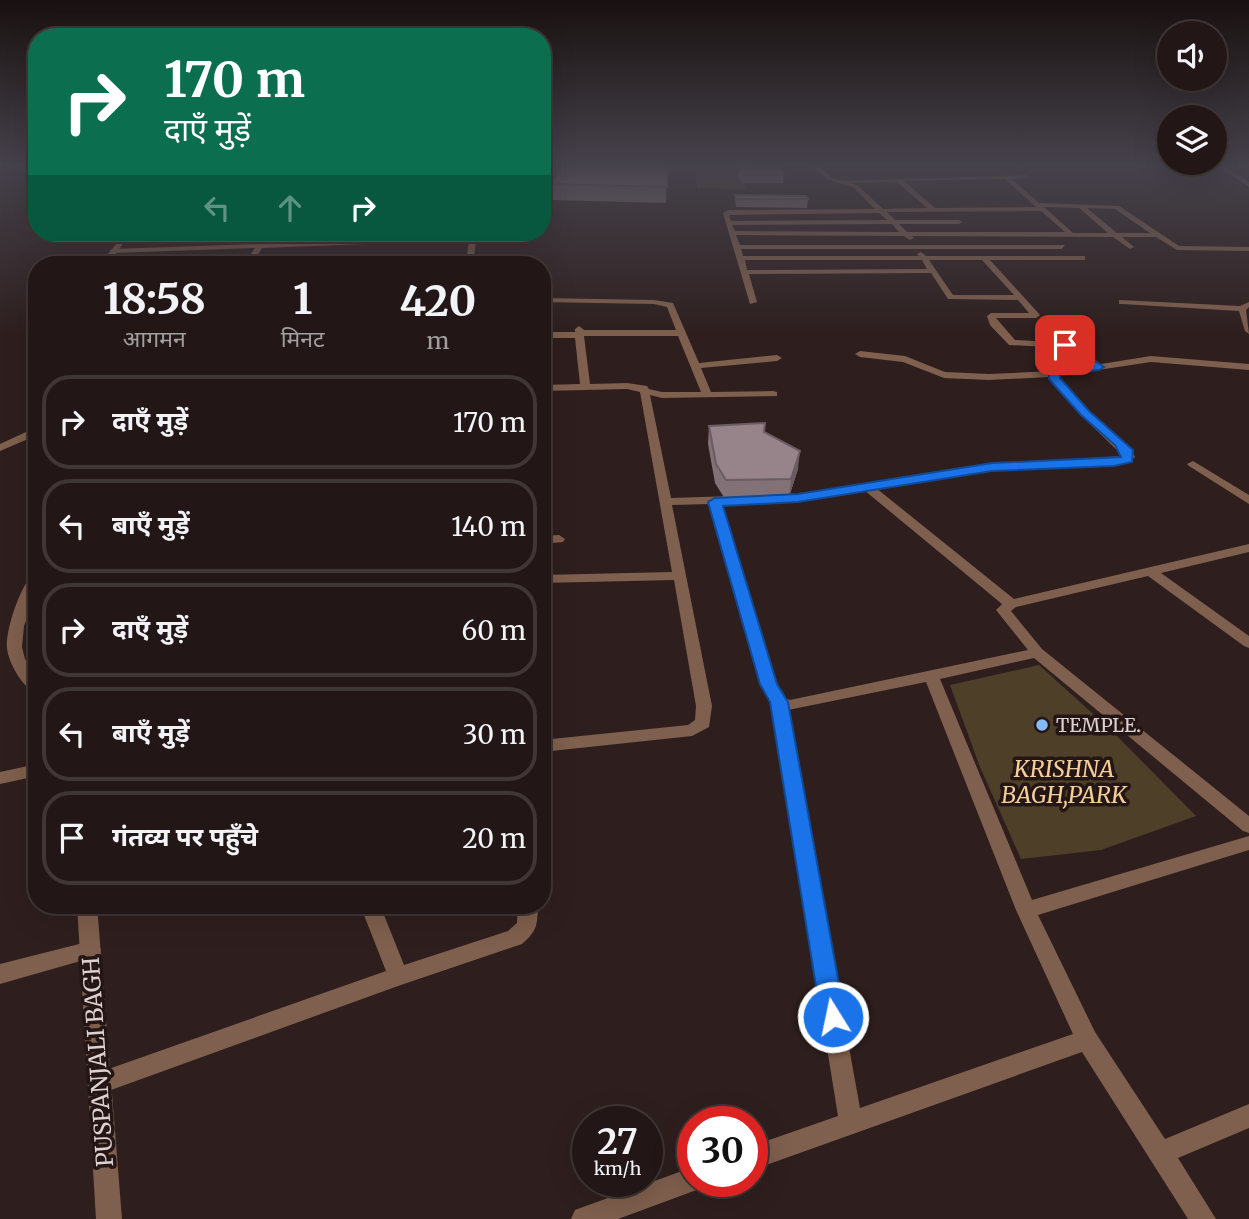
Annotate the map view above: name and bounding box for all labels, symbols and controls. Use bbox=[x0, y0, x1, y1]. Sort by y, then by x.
map controls bbox=[1157, 21, 1227, 175]
button: sound bbox=[1157, 21, 1227, 91]
text: 170 m bbox=[164, 49, 305, 110]
icon: right bbox=[49, 56, 140, 147]
button: layers bbox=[1157, 105, 1227, 175]
text: दाएँ मुड़ें bbox=[164, 110, 251, 150]
icon: left bbox=[198, 189, 236, 227]
icon: ahead bbox=[271, 189, 309, 227]
icon: right bbox=[344, 189, 382, 227]
text: 18:58 bbox=[103, 273, 206, 325]
text: 1 bbox=[293, 273, 312, 325]
text: 420 bbox=[399, 275, 476, 327]
pin bbox=[1035, 315, 1095, 375]
text: आगमन bbox=[123, 324, 186, 353]
text: मिनट bbox=[281, 324, 325, 353]
text: m bbox=[426, 326, 449, 355]
icon: arrive bbox=[1046, 326, 1084, 364]
icon: right bbox=[53, 403, 91, 441]
text: दाएँ मुड़ें bbox=[112, 404, 188, 437]
text: 170 m bbox=[453, 406, 526, 439]
icon: left bbox=[53, 507, 91, 545]
text: बाएँ मुड़ें bbox=[112, 508, 189, 541]
text: 140 m bbox=[451, 510, 526, 543]
icon: right bbox=[53, 611, 91, 649]
text: दाएँ मुड़ें bbox=[112, 612, 188, 645]
text: 60 m bbox=[462, 614, 526, 647]
place label: TEMPLE. bbox=[1056, 713, 1141, 737]
icon: left bbox=[53, 715, 91, 753]
text: बाएँ मुड़ें bbox=[112, 716, 189, 749]
marker: TEMPLE. bbox=[1034, 717, 1050, 733]
text: 30 m bbox=[463, 718, 526, 751]
park label: KRISHNA BAGH,PARK bbox=[1001, 754, 1128, 809]
icon: arrive bbox=[53, 819, 91, 857]
text: गंतव्य पर पहुँचे bbox=[112, 820, 258, 853]
text: 20 m bbox=[462, 822, 526, 855]
street label: PUSPANJALI BAGH bbox=[76, 956, 119, 1168]
position arrow bbox=[796, 980, 870, 1054]
speed limit sign: 30 bbox=[677, 1106, 768, 1197]
text: 27 bbox=[597, 1120, 638, 1164]
text: km/h bbox=[594, 1157, 641, 1180]

